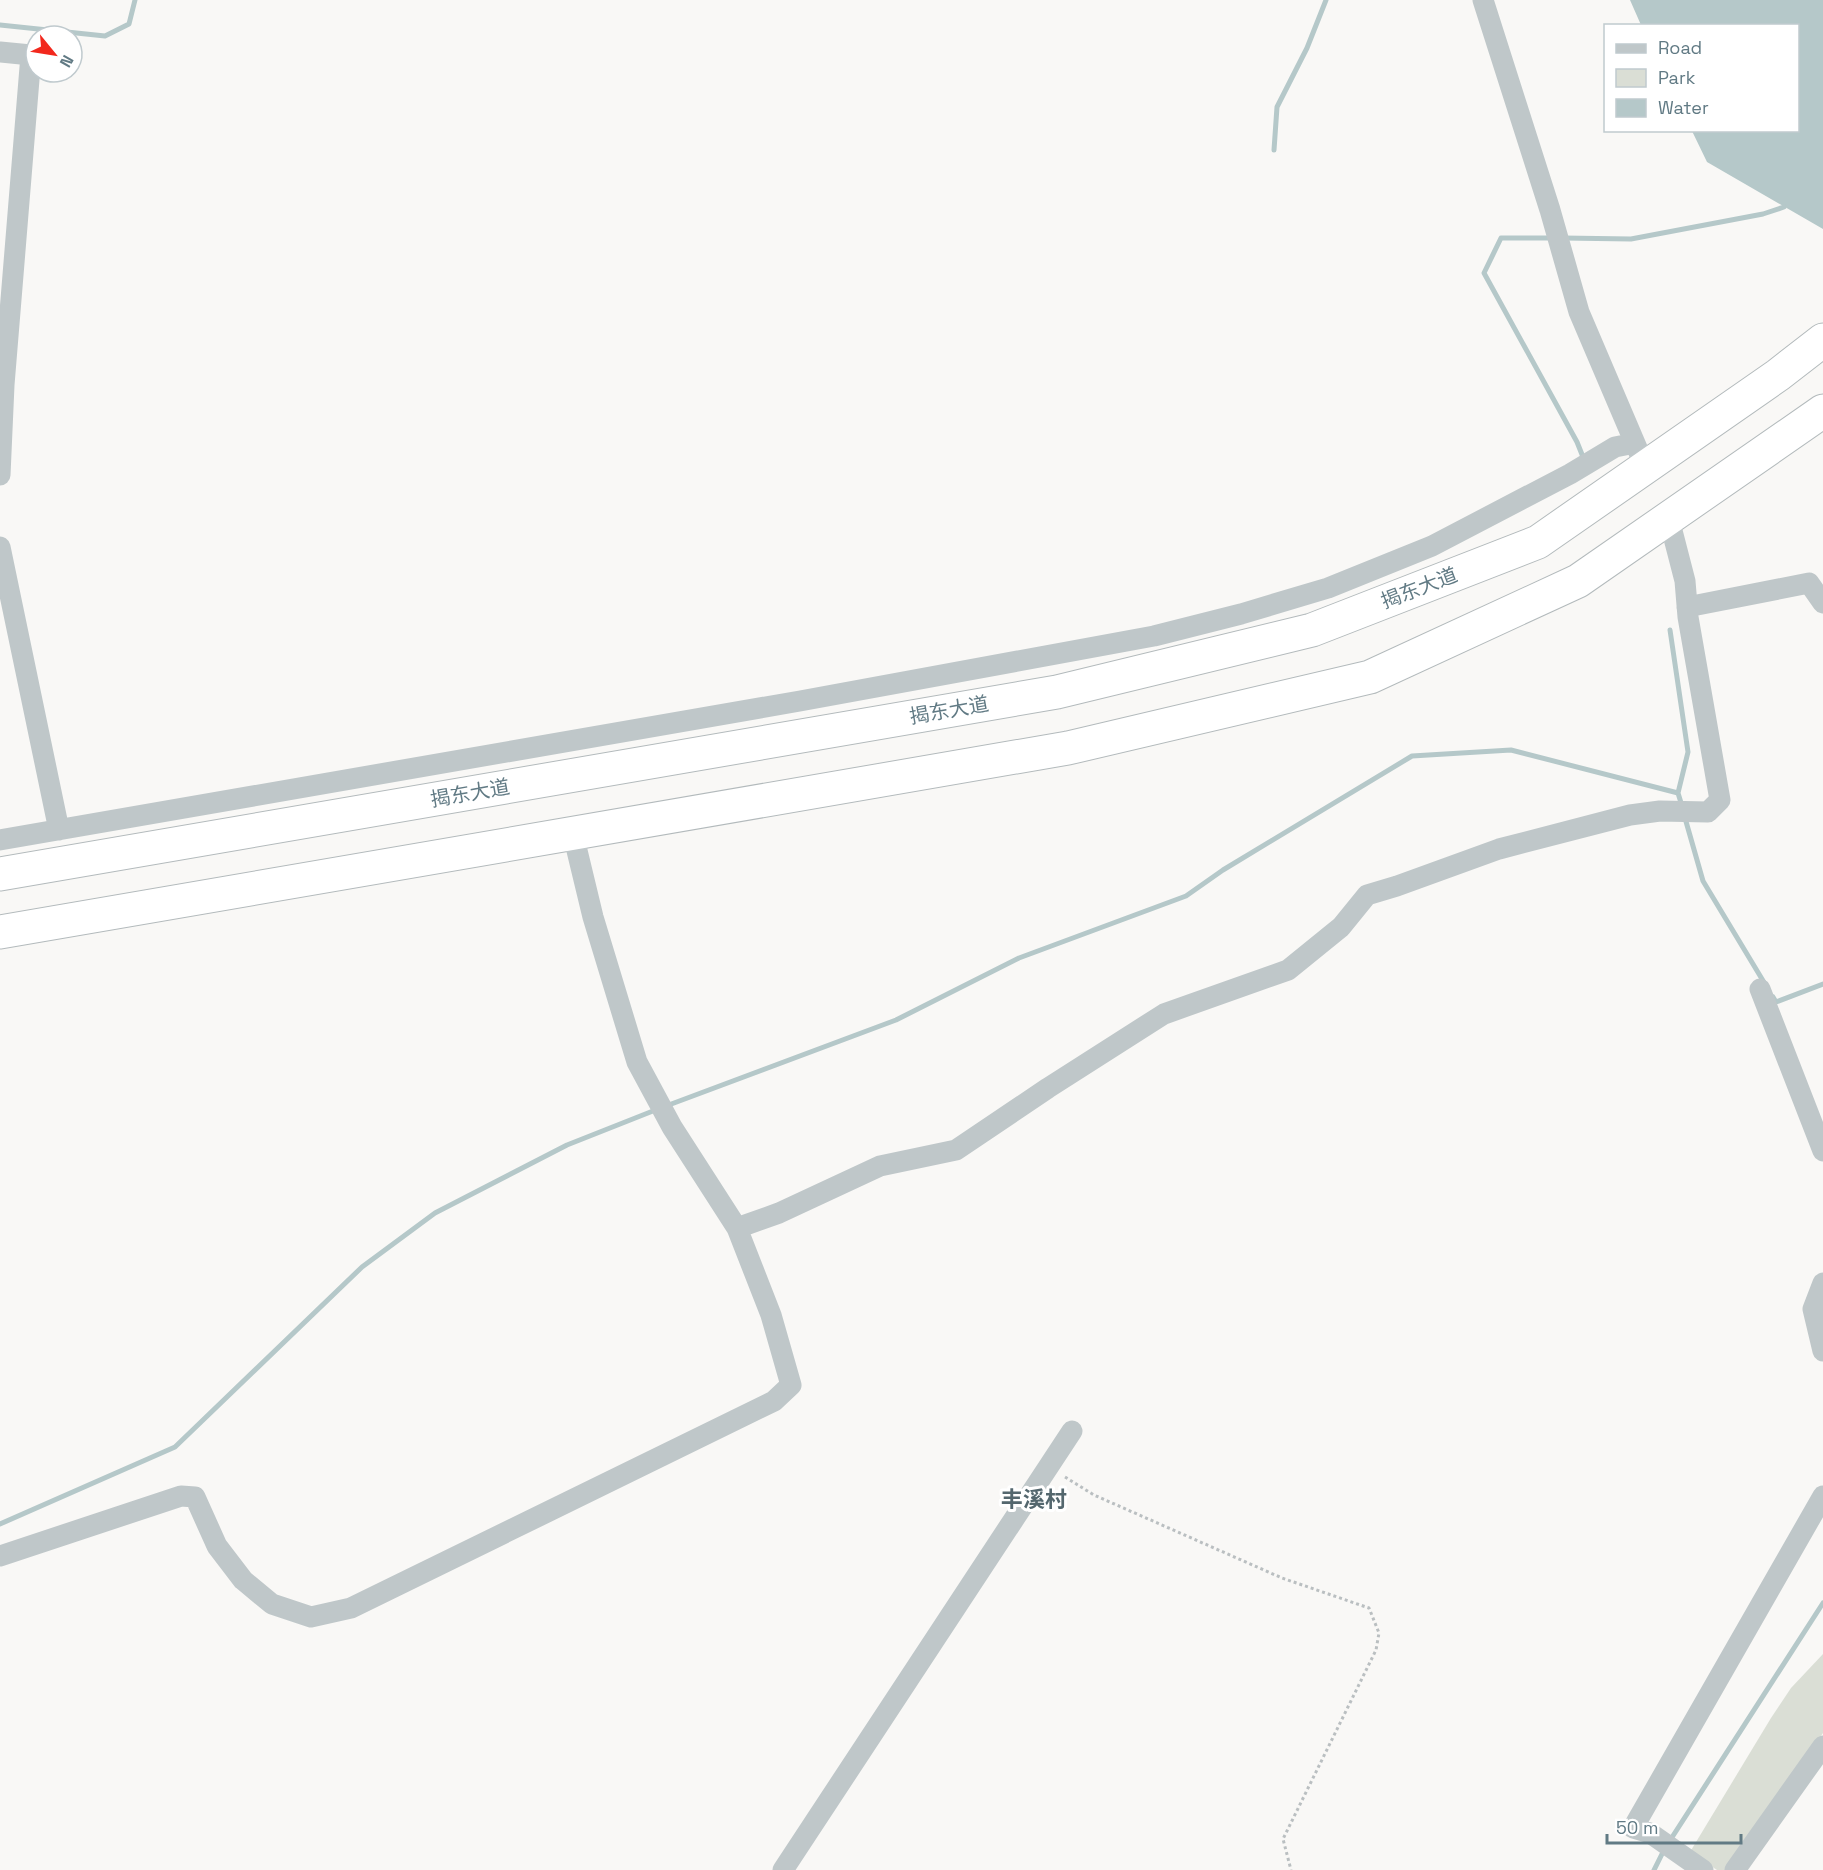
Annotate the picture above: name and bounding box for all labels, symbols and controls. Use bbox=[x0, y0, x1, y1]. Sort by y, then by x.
north arrow bbox=[24, 24, 84, 84]
legend bbox=[1604, 24, 1799, 132]
text: Road bbox=[1658, 36, 1702, 59]
text: N bbox=[55, 51, 78, 71]
text: Park bbox=[1658, 66, 1696, 89]
text: Water bbox=[1658, 96, 1709, 119]
street label: 揭东大道 bbox=[1377, 562, 1461, 614]
street label: 揭东大道 bbox=[907, 690, 991, 730]
street label: 揭东大道 bbox=[428, 773, 512, 813]
district label: 丰溪村 bbox=[1001, 1485, 1067, 1513]
scale bar bbox=[1607, 1807, 1740, 1845]
text: 50 m bbox=[1616, 1816, 1658, 1839]

